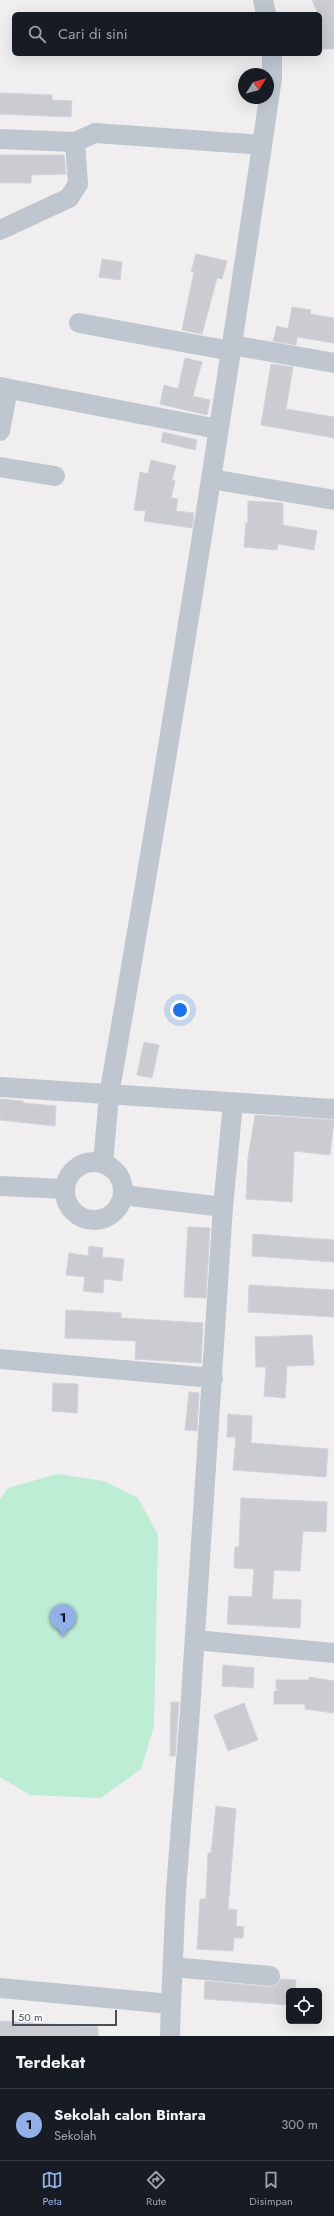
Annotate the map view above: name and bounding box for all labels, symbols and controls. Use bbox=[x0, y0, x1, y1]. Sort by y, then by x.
search box bbox=[12, 12, 322, 56]
icon: search bbox=[26, 23, 48, 45]
text: Cari di sini bbox=[58, 23, 128, 45]
north arrow bbox=[238, 68, 274, 104]
your location bbox=[170, 1000, 190, 1020]
pin: 1 bbox=[50, 1604, 76, 1637]
map controls bbox=[286, 1988, 322, 2024]
button: locate bbox=[286, 1988, 322, 2024]
scale bar bbox=[12, 2008, 117, 2027]
text: 50 m bbox=[18, 2009, 43, 2025]
text: Terdekat bbox=[16, 2050, 85, 2074]
text: Sekolah calon Bintara bbox=[54, 2104, 206, 2126]
text: 1 bbox=[26, 2115, 32, 2134]
text: 300 m bbox=[281, 2115, 318, 2134]
text: Sekolah bbox=[54, 2126, 97, 2145]
tab: Peta bbox=[41, 2169, 63, 2209]
tab: Rute bbox=[145, 2169, 167, 2209]
tab: Disimpan bbox=[249, 2169, 293, 2209]

